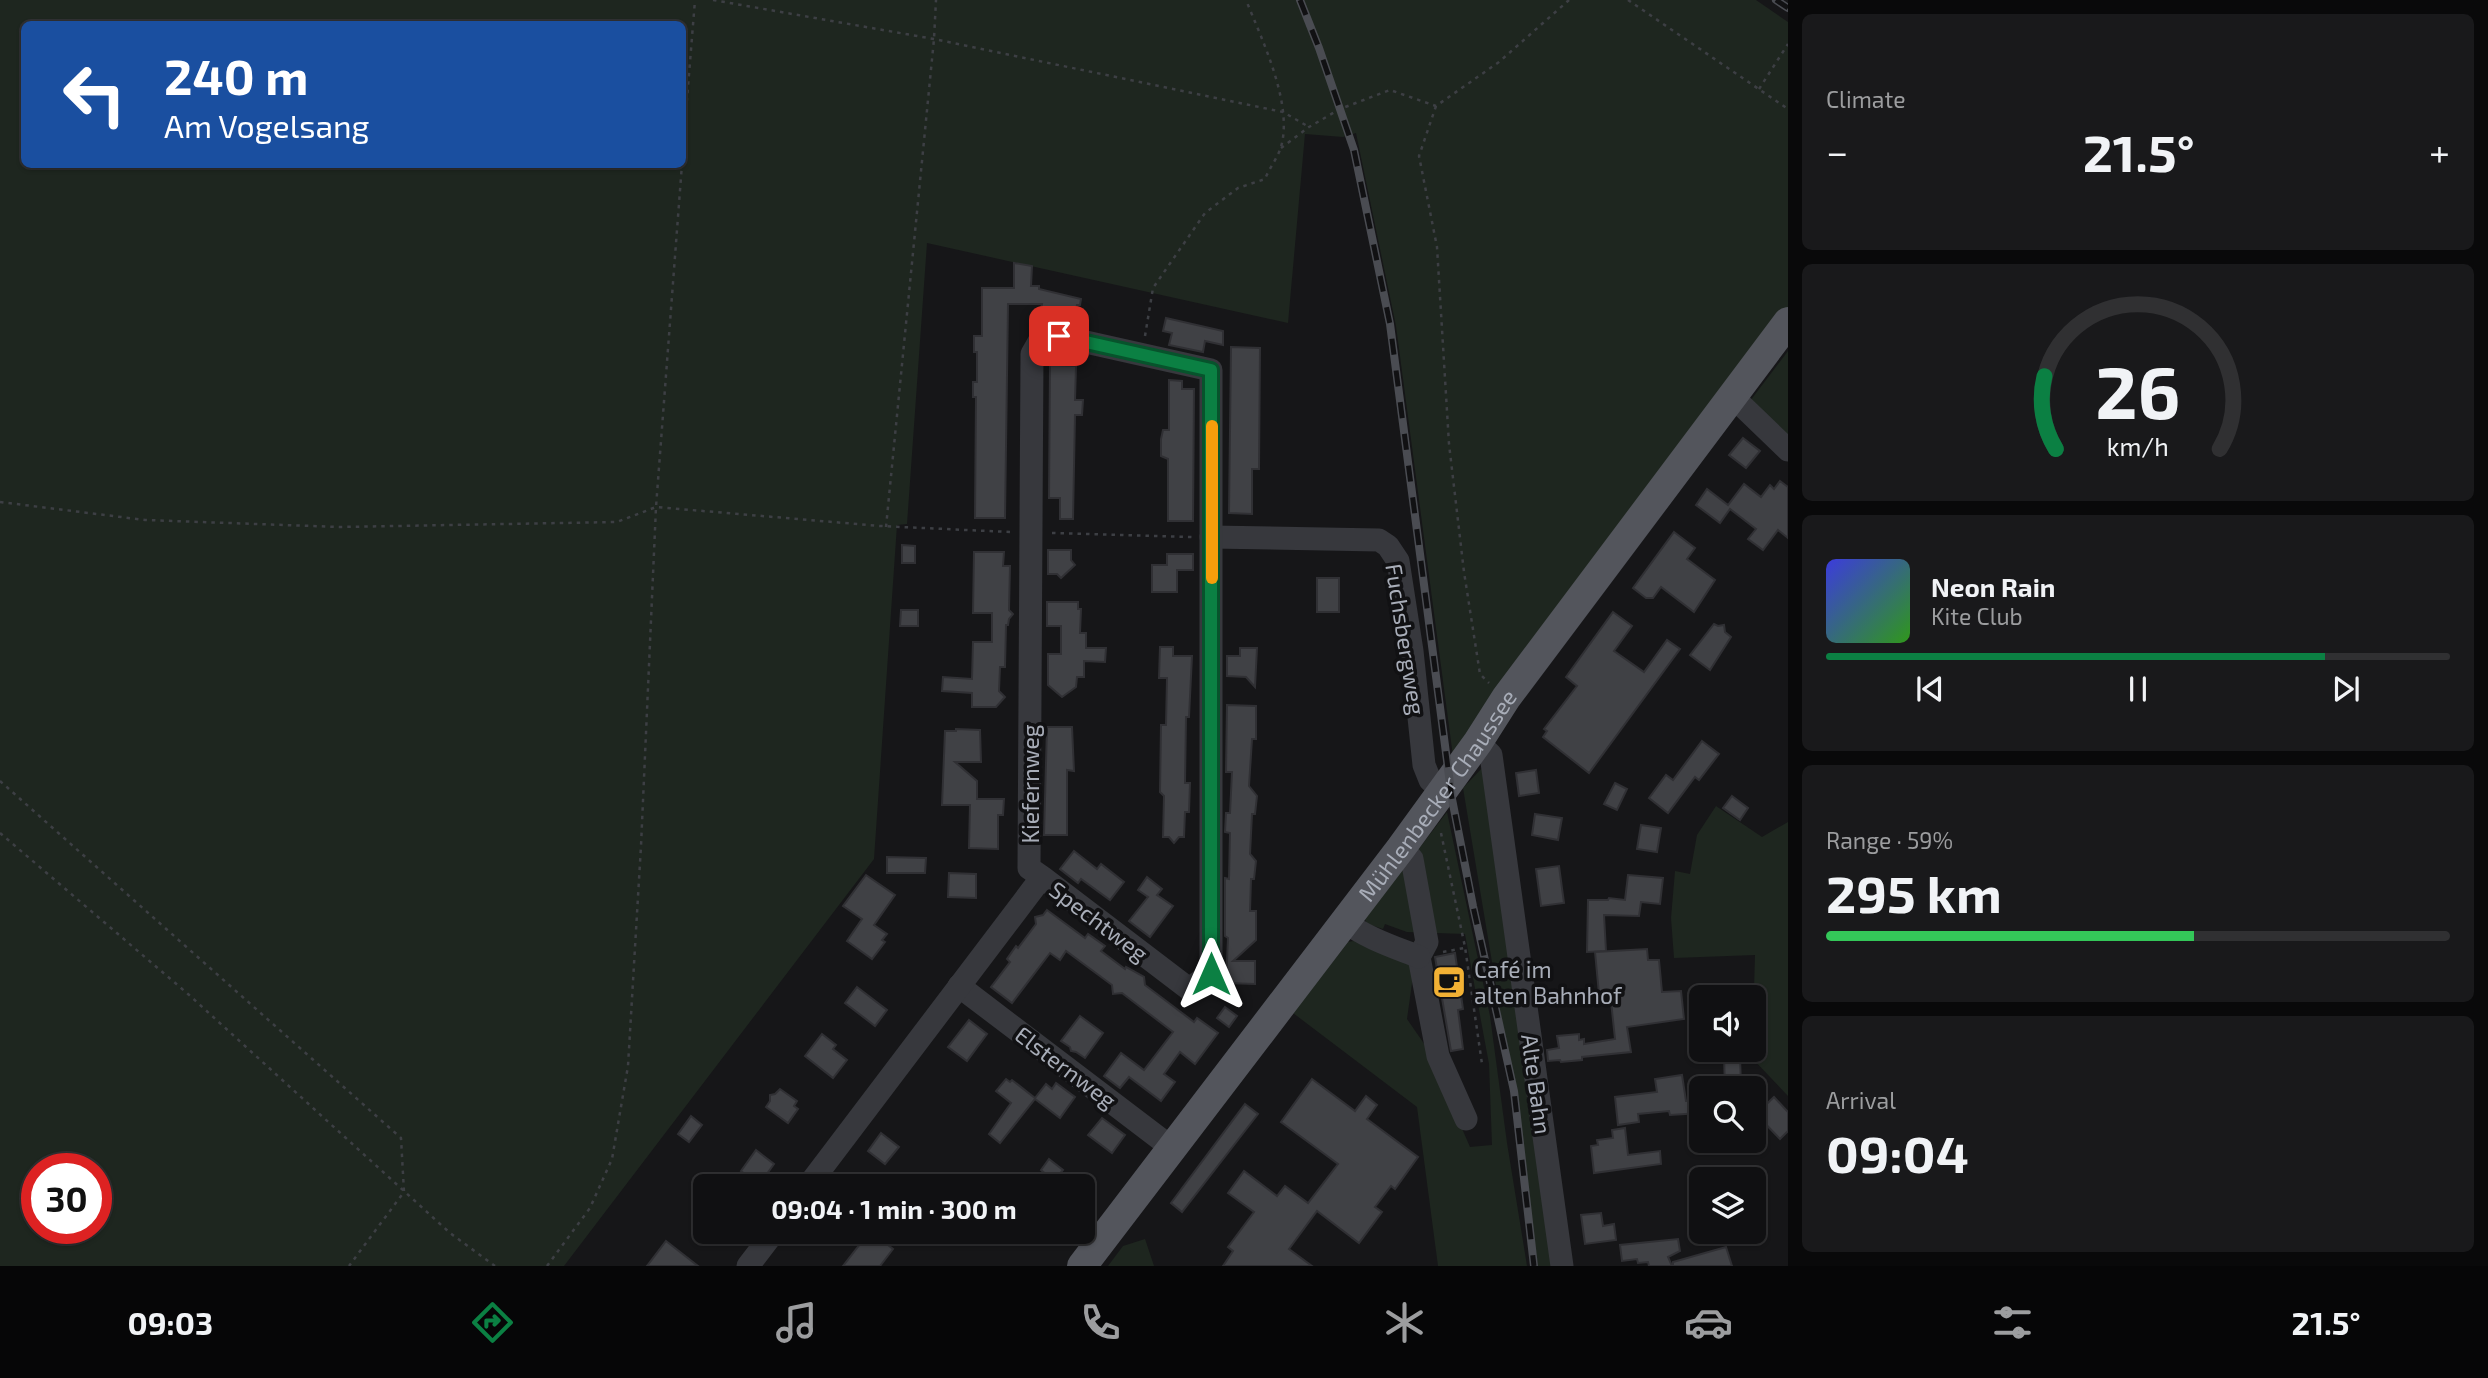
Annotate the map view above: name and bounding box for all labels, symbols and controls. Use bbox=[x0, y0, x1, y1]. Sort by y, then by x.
text: 240 m bbox=[164, 46, 308, 105]
icon: left bbox=[49, 49, 140, 140]
text: Climate bbox=[1826, 85, 1906, 113]
text: Am Vogelsang bbox=[164, 106, 369, 144]
text: 21.5° bbox=[2083, 120, 2195, 182]
text: − bbox=[1826, 128, 1848, 174]
text: + bbox=[2429, 128, 2450, 174]
pin bbox=[1029, 306, 1089, 366]
icon: arrive bbox=[1040, 317, 1078, 355]
text: 26 bbox=[2095, 346, 2181, 434]
text: km/h bbox=[2107, 430, 2169, 460]
street label: Fuchsbergweg bbox=[1380, 561, 1432, 717]
text: Neon Rain bbox=[1931, 571, 2055, 602]
text: Kite Club bbox=[1931, 602, 2023, 630]
icon: previous bbox=[1911, 670, 1949, 708]
icon: pause bbox=[2119, 670, 2157, 708]
icon: next bbox=[2327, 670, 2365, 708]
street label: Mühlenbecker Chaussee bbox=[1352, 683, 1522, 906]
street label: Kiefernweg bbox=[1016, 724, 1044, 844]
text: Range · 59% bbox=[1826, 826, 1953, 854]
text: 295 km bbox=[1826, 861, 2002, 923]
street label: Spechtweg bbox=[1044, 875, 1154, 967]
position arrow bbox=[1174, 937, 1248, 1011]
place label: Café im alten Bahnhof bbox=[1474, 955, 1623, 1009]
cafe icon: Café im alten Bahnhof bbox=[1430, 963, 1468, 1001]
map controls bbox=[1689, 985, 1766, 1244]
button: sound bbox=[1689, 985, 1766, 1062]
street label: Elsternweg bbox=[1010, 1020, 1122, 1114]
street label: Alte Bahn bbox=[1516, 1032, 1558, 1136]
button: search bbox=[1689, 1076, 1766, 1153]
text: Arrival bbox=[1826, 1086, 1896, 1114]
text: 09:04 bbox=[1826, 1121, 1969, 1183]
speed limit sign: 30 bbox=[21, 1153, 112, 1244]
button: layers bbox=[1689, 1167, 1766, 1244]
text: 09:04 · 1 min · 300 m bbox=[771, 1193, 1017, 1224]
icon: directions bbox=[468, 1298, 517, 1347]
icon: music bbox=[772, 1298, 821, 1347]
icon: phone bbox=[1076, 1298, 1125, 1347]
icon: climate bbox=[1380, 1298, 1429, 1347]
icon: car bbox=[1684, 1298, 1733, 1347]
icon: filters bbox=[1988, 1298, 2037, 1347]
text: 09:03 bbox=[127, 1303, 213, 1341]
text: 21.5° bbox=[2292, 1303, 2360, 1341]

